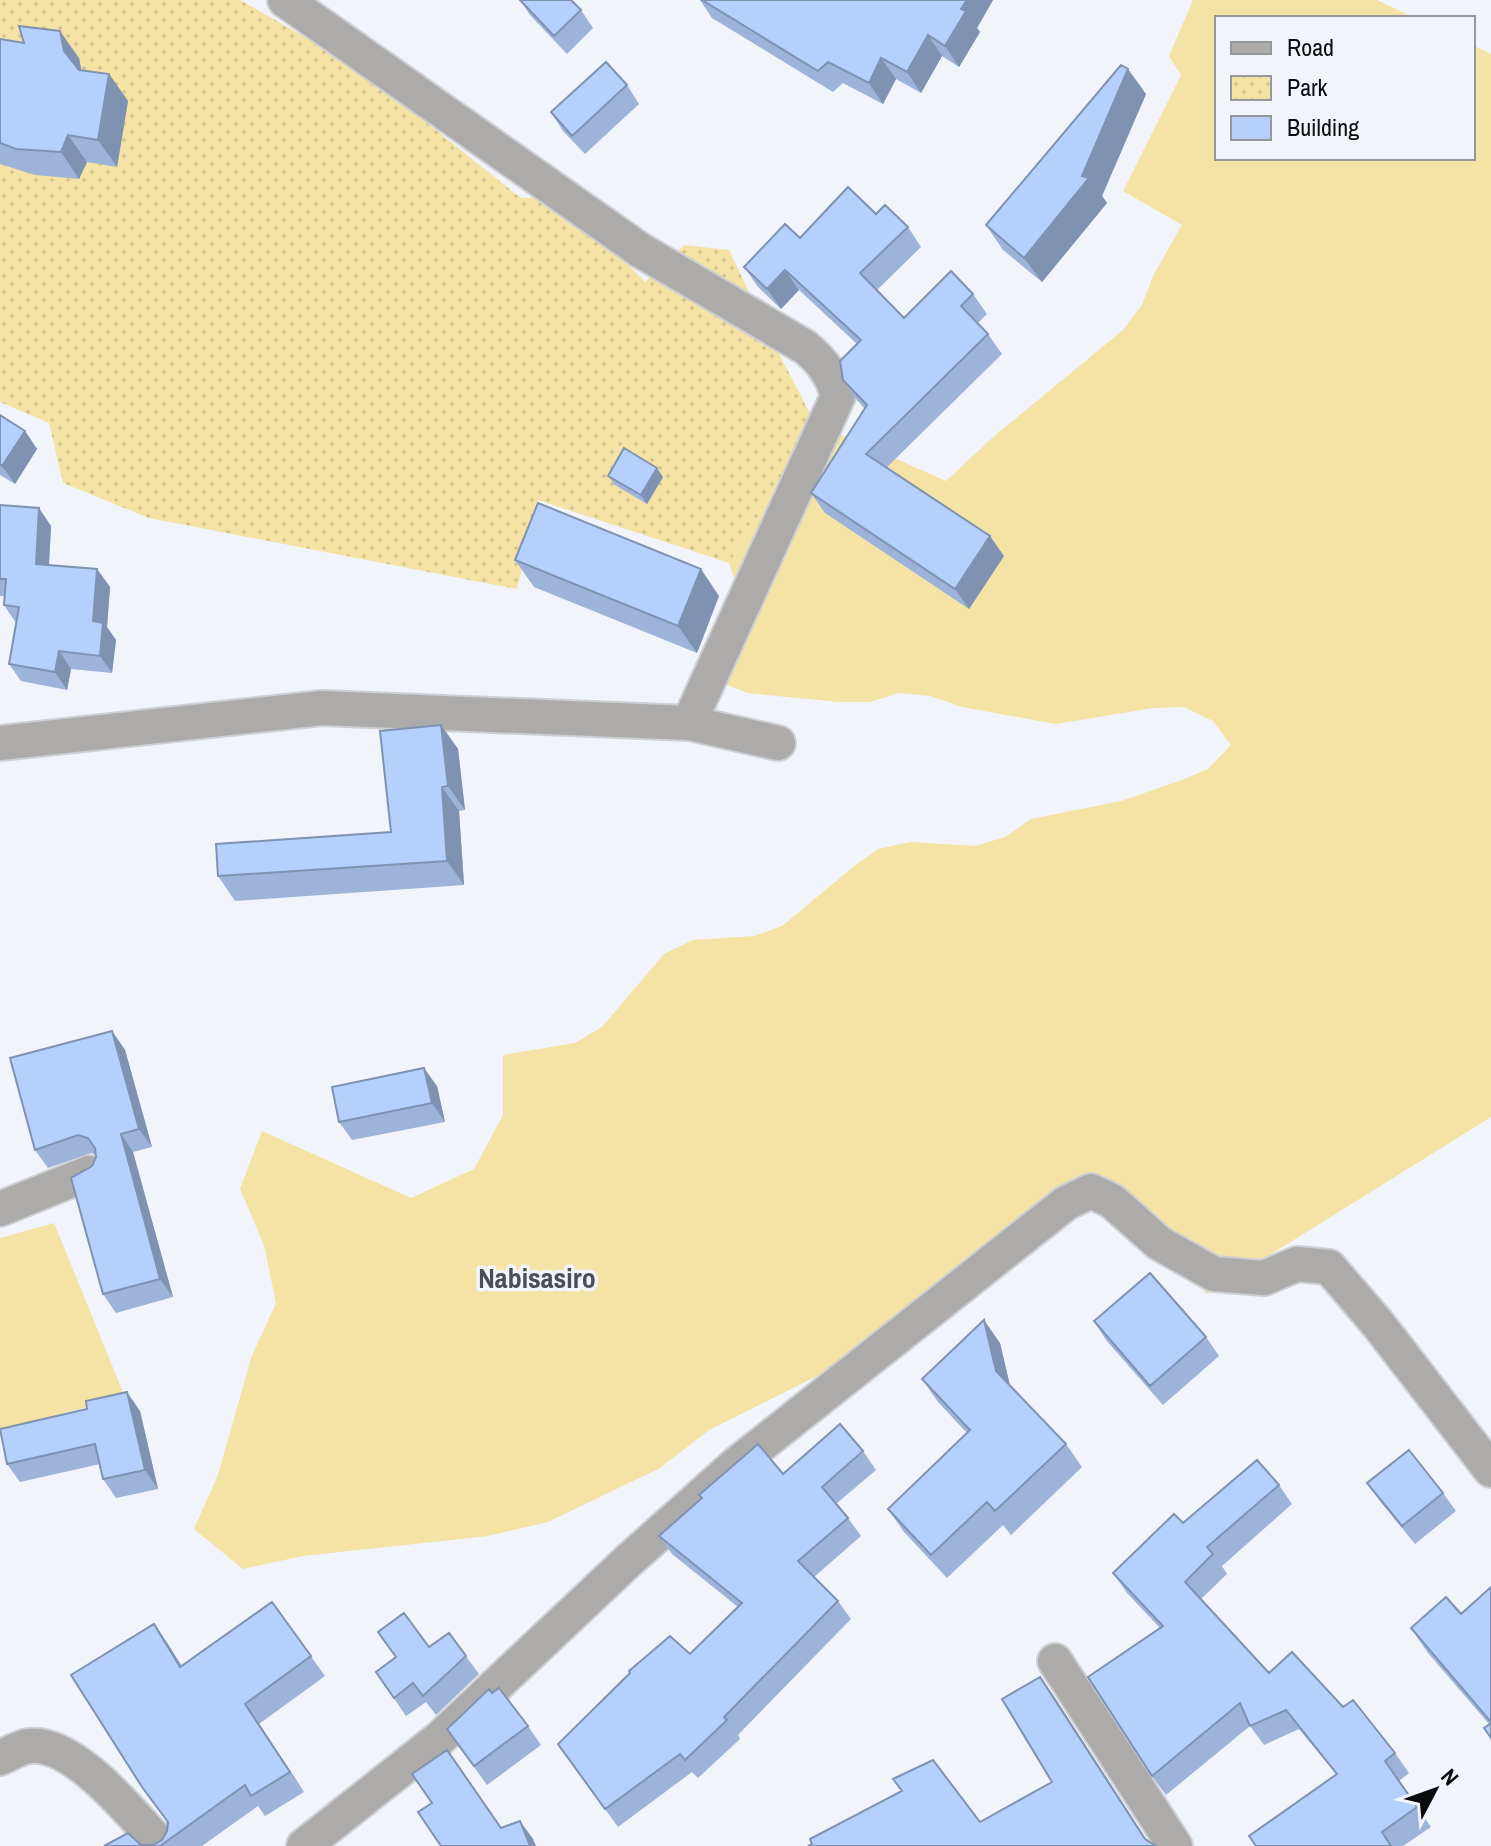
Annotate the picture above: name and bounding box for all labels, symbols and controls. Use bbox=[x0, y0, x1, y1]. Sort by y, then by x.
legend bbox=[1215, 16, 1475, 160]
text: Road bbox=[1287, 31, 1334, 63]
text: Park bbox=[1287, 71, 1328, 103]
text: Building bbox=[1287, 111, 1359, 143]
district label: Nabisasiro bbox=[478, 1259, 596, 1297]
north arrow bbox=[1395, 1750, 1475, 1830]
text: N bbox=[1434, 1762, 1466, 1792]

